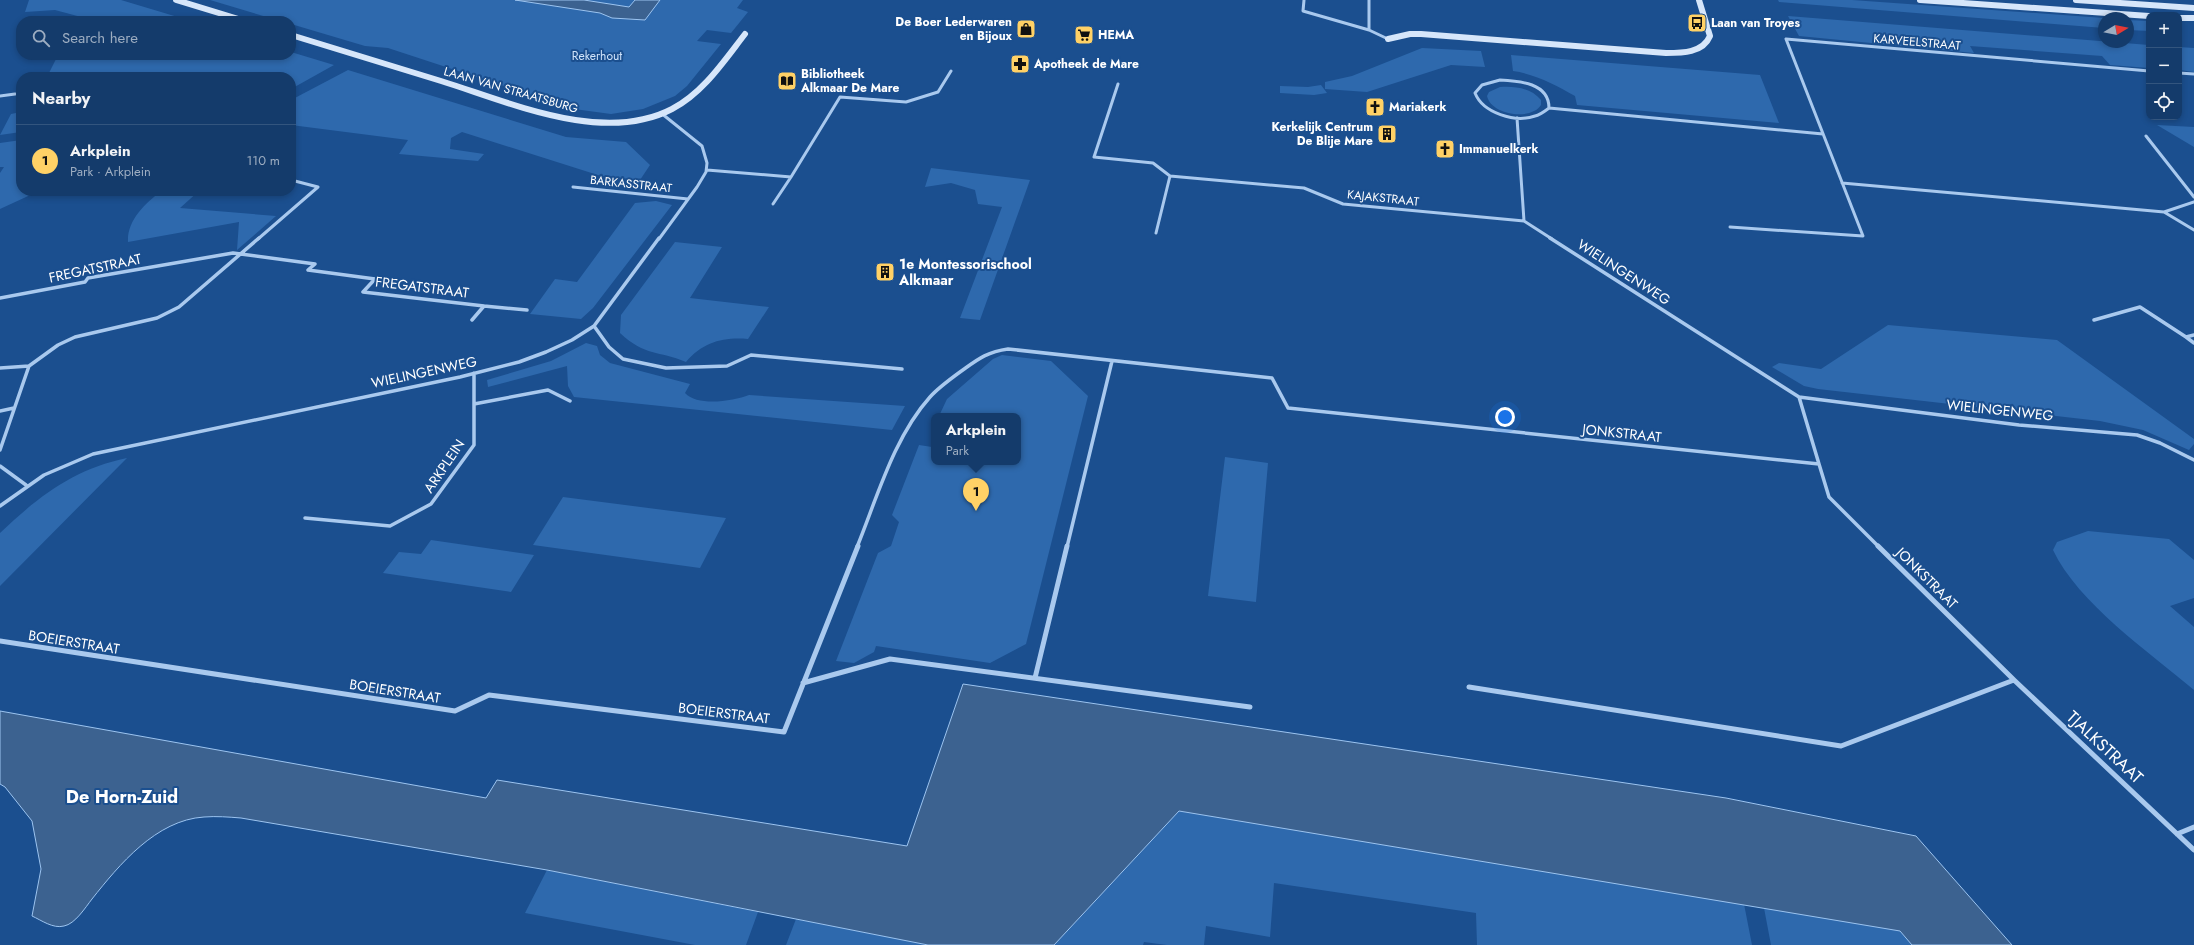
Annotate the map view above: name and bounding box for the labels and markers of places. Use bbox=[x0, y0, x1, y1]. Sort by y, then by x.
bus stop icon: Laan van Troyes bbox=[1686, 12, 1708, 34]
place label: De Boer Lederwaren en Bijoux bbox=[895, 13, 1013, 45]
place label: Laan van Troyes bbox=[1711, 14, 1800, 32]
shop icon: De Boer Lederwaren en Bijoux bbox=[1015, 18, 1037, 40]
supermarket icon: HEMA bbox=[1073, 24, 1095, 46]
place label: HEMA bbox=[1098, 26, 1134, 44]
pharmacy icon: Apotheek de Mare bbox=[1009, 53, 1031, 75]
place label: Apotheek de Mare bbox=[1033, 55, 1139, 73]
place label: Bibliotheek Alkmaar De Mare bbox=[800, 65, 899, 97]
library icon: Bibliotheek Alkmaar De Mare bbox=[776, 70, 798, 92]
church icon: Mariakerk bbox=[1364, 96, 1386, 118]
place label: Mariakerk bbox=[1389, 98, 1446, 116]
place label: Kerkelijk Centrum De Blije Mare bbox=[1272, 118, 1373, 150]
building icon: Kerkelijk Centrum De Blije Mare bbox=[1376, 123, 1398, 145]
church icon: Immanuelkerk bbox=[1434, 138, 1456, 160]
place label: Immanuelkerk bbox=[1459, 140, 1538, 158]
place label: 1e Montessorischool Alkmaar bbox=[898, 254, 1032, 290]
building icon: 1e Montessorischool Alkmaar bbox=[874, 261, 896, 283]
pin: 1 bbox=[963, 478, 989, 511]

